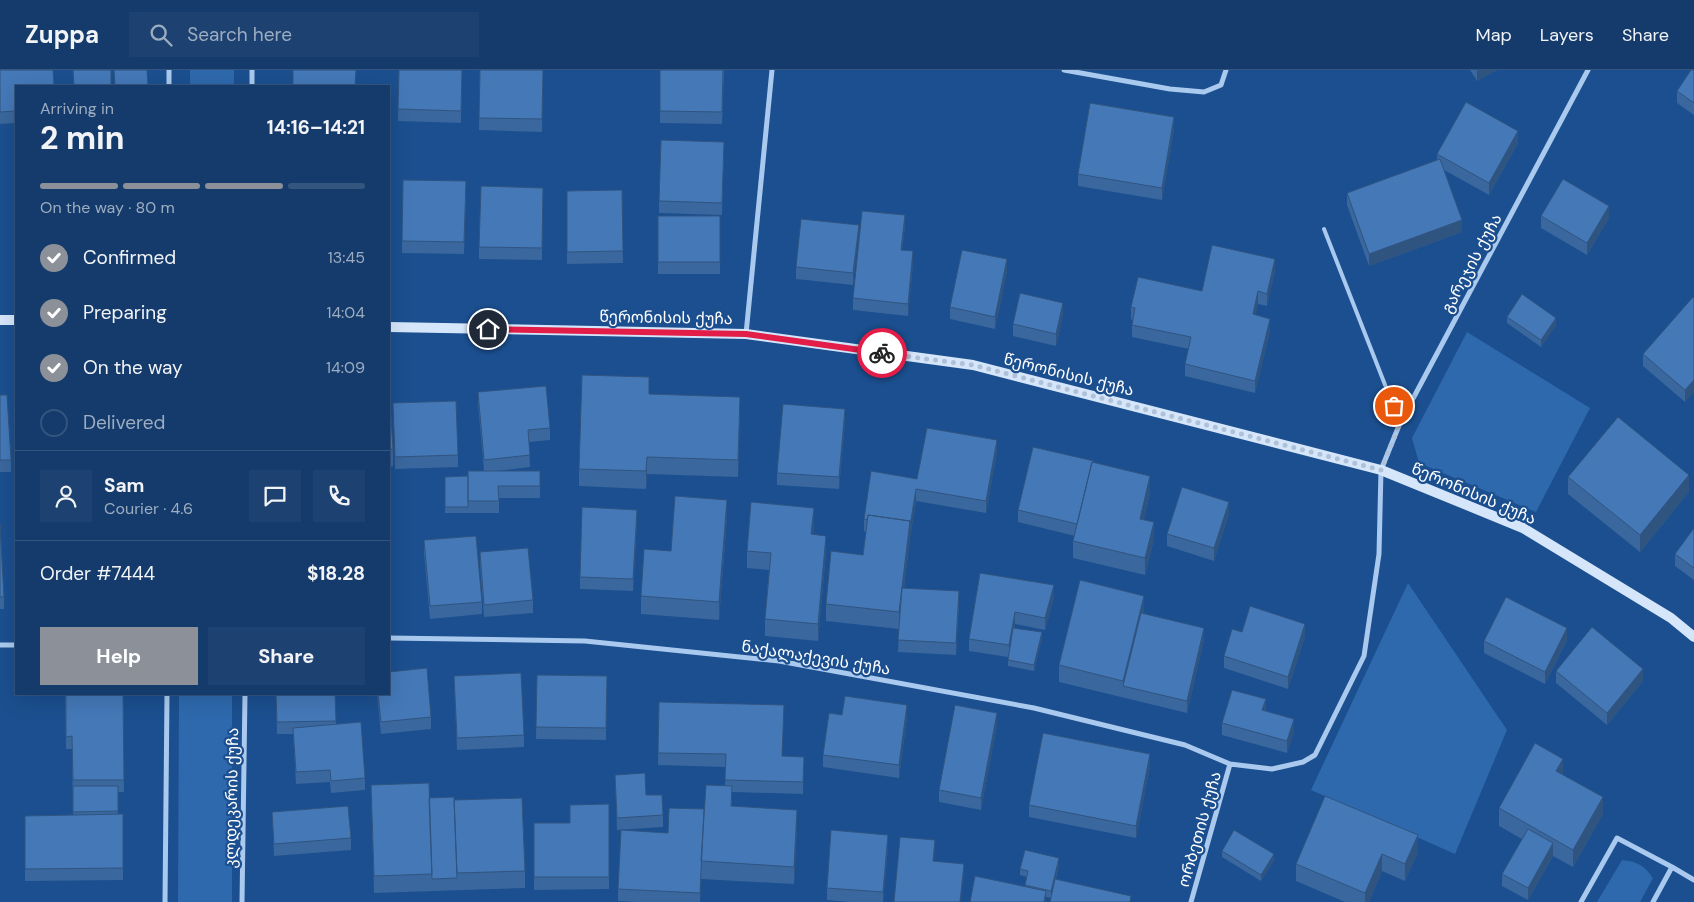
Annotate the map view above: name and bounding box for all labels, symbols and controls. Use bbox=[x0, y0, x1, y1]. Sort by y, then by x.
search box bbox=[129, 12, 479, 57]
text: Zuppa bbox=[25, 19, 99, 50]
icon: search bbox=[147, 21, 175, 49]
text: Search here bbox=[187, 22, 292, 47]
text: Map bbox=[1476, 23, 1512, 47]
text: Layers bbox=[1540, 23, 1594, 47]
text: Share bbox=[1622, 23, 1669, 47]
text: Arriving in bbox=[40, 98, 114, 119]
text: 14:16–14:21 bbox=[267, 115, 365, 140]
text: 2 min bbox=[40, 117, 125, 159]
text: On the way · 80 m bbox=[40, 197, 175, 218]
street label: გარეჯის ქუჩა bbox=[1436, 210, 1506, 317]
icon: check bbox=[40, 244, 68, 272]
text: Confirmed bbox=[83, 245, 176, 270]
text: 13:45 bbox=[328, 247, 365, 268]
icon: check bbox=[40, 299, 68, 327]
text: Preparing bbox=[83, 300, 167, 325]
text: 14:04 bbox=[326, 302, 365, 323]
street label: წერონისის ქუჩა bbox=[599, 306, 733, 329]
pin bbox=[467, 308, 509, 350]
icon: home bbox=[474, 315, 502, 343]
courier bbox=[857, 328, 907, 378]
icon: bike bbox=[868, 339, 896, 367]
street label: წერონისის ქუჩა bbox=[1002, 348, 1136, 401]
icon: check bbox=[40, 354, 68, 382]
text: On the way bbox=[83, 355, 183, 380]
text: 14:09 bbox=[326, 357, 365, 378]
pin bbox=[1373, 385, 1415, 427]
icon: bag bbox=[1380, 392, 1408, 420]
text: Delivered bbox=[83, 410, 165, 435]
street label: წერონისის ქუჩა bbox=[1408, 458, 1539, 529]
button: person bbox=[40, 470, 92, 522]
button: chat bbox=[249, 470, 301, 522]
button: phone bbox=[313, 470, 365, 522]
text: Sam bbox=[104, 473, 145, 498]
text: Courier · 4.6 bbox=[104, 498, 193, 519]
text: Order #7444 bbox=[40, 561, 155, 586]
text: $18.28 bbox=[307, 561, 365, 586]
button: Help bbox=[40, 627, 198, 685]
button: Share bbox=[208, 627, 365, 685]
street label: ნაქალაქევის ქუჩა bbox=[740, 635, 892, 680]
street label: კლდეკარის ქუჩა bbox=[220, 727, 243, 869]
street label: ორბეთის ქუჩა bbox=[1173, 769, 1226, 889]

